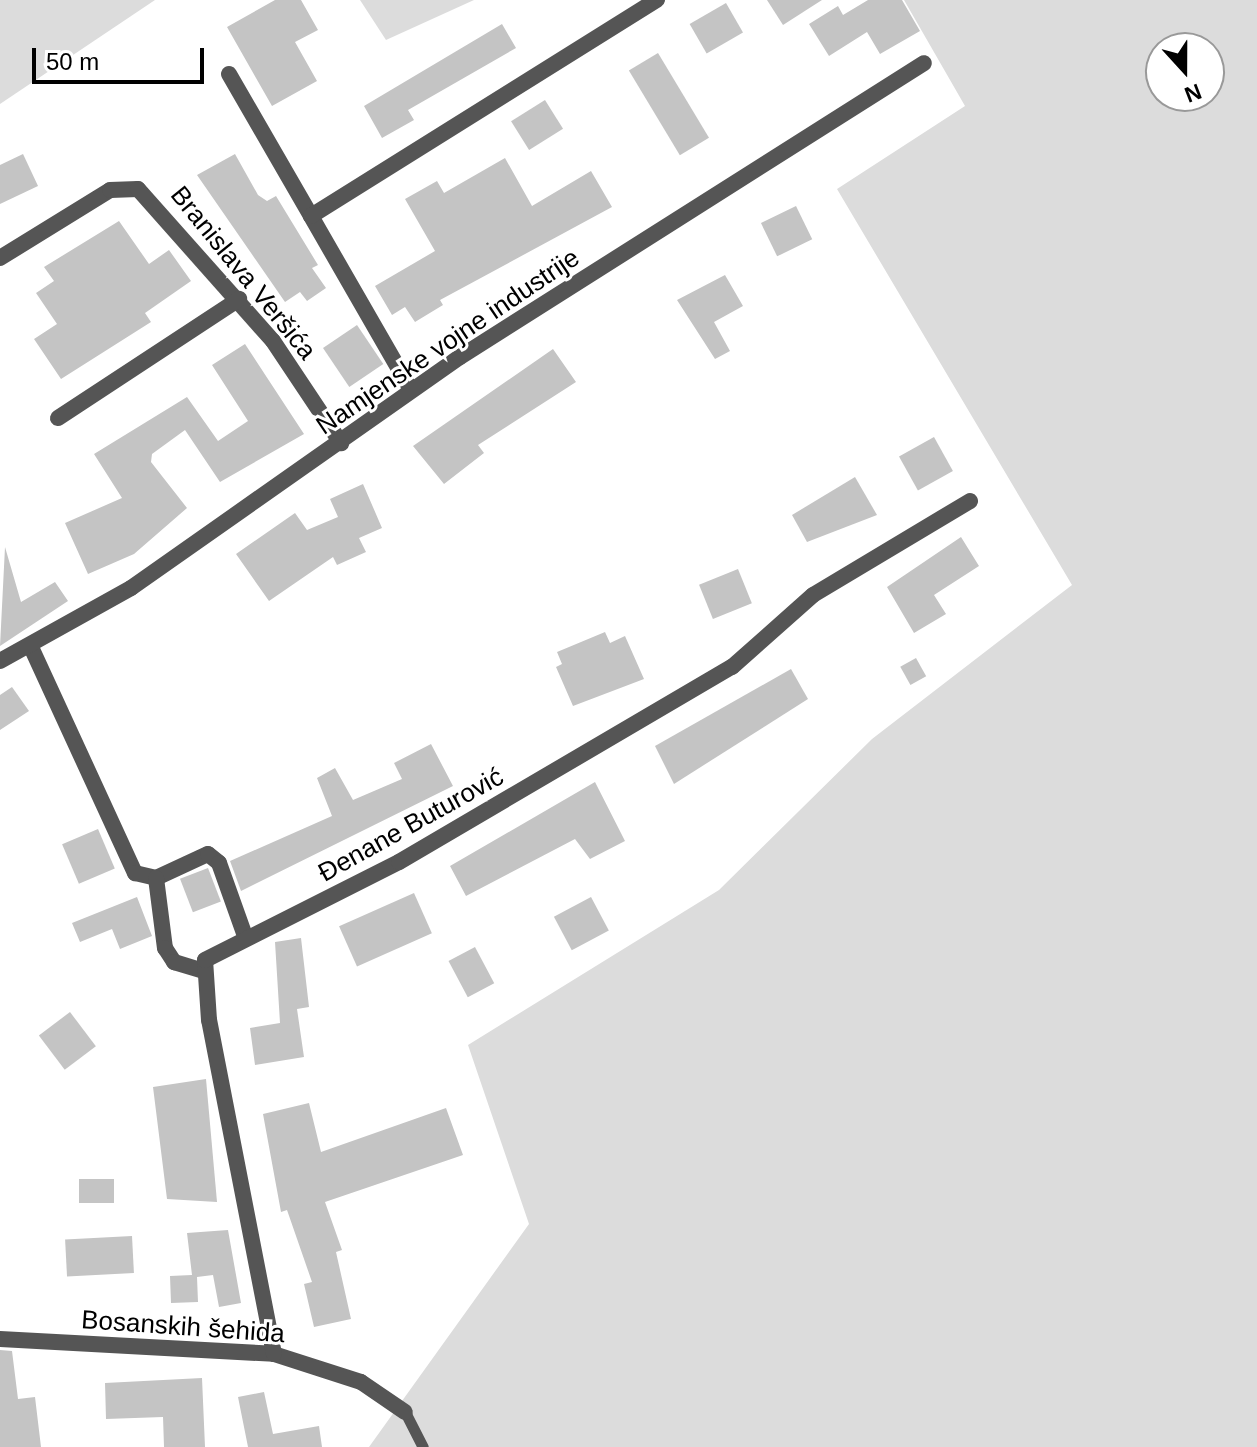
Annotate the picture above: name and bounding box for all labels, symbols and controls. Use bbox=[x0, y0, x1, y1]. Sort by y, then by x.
scale bar bbox=[36, 32, 208, 82]
north arrow bbox=[1145, 32, 1225, 112]
text: 50 m bbox=[46, 48, 99, 75]
text: N bbox=[1181, 78, 1205, 108]
street label: Branislava Veršića bbox=[164, 180, 322, 366]
street label: Namjenske vojne industrije bbox=[310, 242, 586, 442]
street label: Đenane Buturović bbox=[313, 761, 509, 889]
street label: Bosanskih šehida bbox=[80, 1304, 286, 1350]

